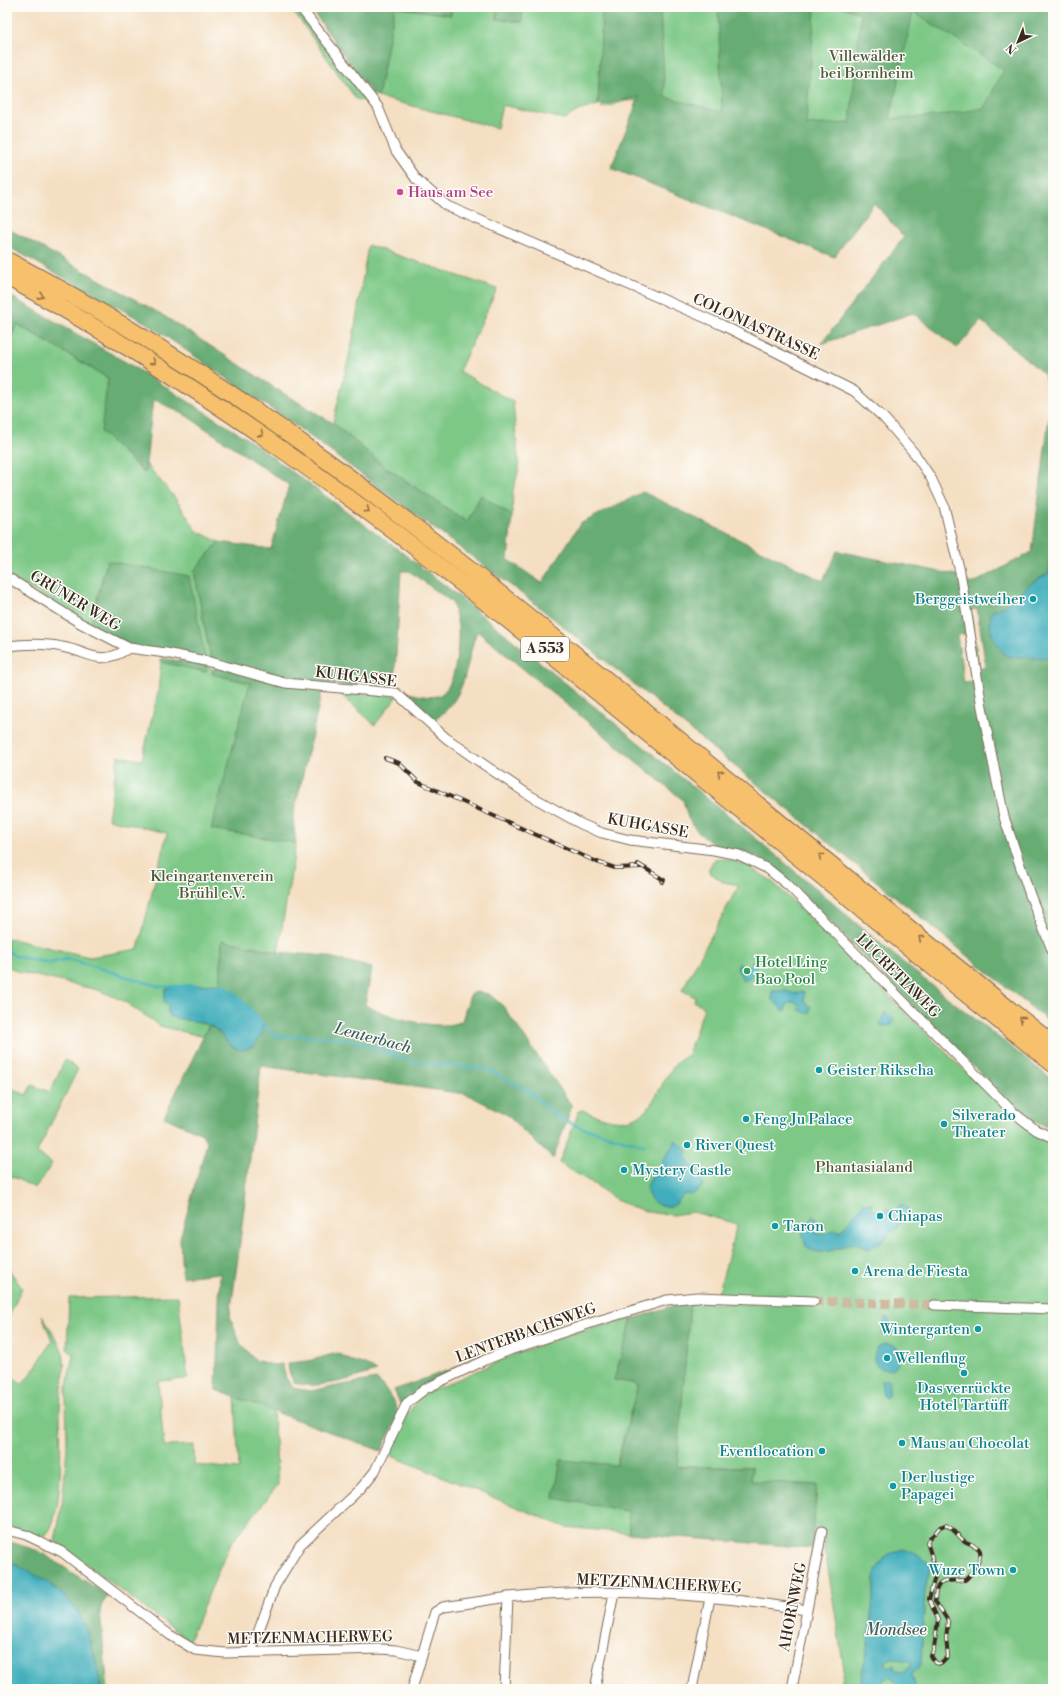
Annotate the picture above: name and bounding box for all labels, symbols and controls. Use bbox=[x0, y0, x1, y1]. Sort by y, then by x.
north arrow bbox=[998, 22, 1038, 62]
text: N bbox=[1004, 40, 1020, 57]
park label: Villewälder bei Bornheim bbox=[820, 47, 914, 83]
place label: Haus am See bbox=[408, 183, 493, 202]
marker: Haus am See bbox=[395, 187, 405, 197]
street label: COLONIASTRASSE bbox=[690, 289, 822, 365]
one-way arrow bbox=[37, 292, 44, 299]
one-way arrow bbox=[149, 358, 156, 365]
one-way arrow bbox=[257, 429, 264, 437]
one-way arrow bbox=[362, 505, 369, 512]
street label: GRÜNER WEG bbox=[26, 566, 124, 635]
place label: Berggeistweiher bbox=[914, 590, 1026, 609]
marker: Berggeistweiher bbox=[1028, 594, 1038, 604]
road number: A 553 bbox=[521, 637, 569, 661]
street label: KUHGASSE bbox=[314, 663, 398, 691]
one-way arrow bbox=[717, 771, 725, 778]
street label: KUHGASSE bbox=[606, 810, 690, 842]
one-way arrow bbox=[818, 853, 825, 860]
park label: Kleingartenverein Brühl e.V. bbox=[150, 867, 274, 903]
street label: LUCRETIAWEG bbox=[852, 930, 944, 1022]
one-way arrow bbox=[918, 936, 926, 943]
place label: Hotel Ling Bao Pool bbox=[754, 953, 827, 989]
marker: Hotel Ling Bao Pool bbox=[742, 966, 752, 976]
one-way arrow bbox=[1020, 1017, 1027, 1024]
water label: Lenterbach bbox=[332, 1018, 414, 1058]
place label: Geister Rikscha bbox=[827, 1061, 934, 1080]
marker: Geister Rikscha bbox=[814, 1065, 824, 1075]
place label: Silverado Theater bbox=[952, 1106, 1016, 1142]
place label: Feng Ju Palace bbox=[754, 1110, 853, 1129]
marker: Feng Ju Palace bbox=[741, 1114, 751, 1124]
marker: Silverado Theater bbox=[939, 1119, 949, 1129]
place label: River Quest bbox=[695, 1136, 775, 1155]
marker: River Quest bbox=[682, 1140, 692, 1150]
park label: Phantasialand bbox=[815, 1158, 913, 1177]
place label: Mystery Castle bbox=[632, 1161, 732, 1180]
marker: Mystery Castle bbox=[619, 1165, 629, 1175]
place label: Chiapas bbox=[888, 1207, 943, 1226]
marker: Chiapas bbox=[875, 1211, 885, 1221]
place label: Taron bbox=[783, 1217, 824, 1236]
marker: Taron bbox=[770, 1221, 780, 1231]
place label: Arena de Fiesta bbox=[862, 1262, 968, 1281]
marker: Arena de Fiesta bbox=[850, 1266, 860, 1276]
street label: LENTERBACHSWEG bbox=[453, 1299, 599, 1367]
place label: Wintergarten bbox=[879, 1320, 970, 1339]
marker: Wintergarten bbox=[973, 1324, 983, 1334]
place label: Wellenflug bbox=[894, 1349, 966, 1368]
marker: Wellenflug bbox=[882, 1353, 892, 1363]
marker: Das verrückte Hotel Tartüff bbox=[959, 1368, 969, 1378]
place label: Das verrückte Hotel Tartüff bbox=[917, 1379, 1011, 1415]
place label: Maus au Chocolat bbox=[910, 1434, 1030, 1453]
marker: Maus au Chocolat bbox=[897, 1438, 907, 1448]
place label: Eventlocation bbox=[719, 1442, 814, 1461]
marker: Eventlocation bbox=[817, 1446, 827, 1456]
place label: Der lustige Papagei bbox=[901, 1468, 975, 1504]
marker: Der lustige Papagei bbox=[888, 1481, 898, 1491]
street label: AHORNWEG bbox=[775, 1561, 811, 1654]
place label: Wuze Town bbox=[928, 1561, 1005, 1580]
marker: Wuze Town bbox=[1008, 1565, 1018, 1575]
street label: METZENMACHERWEG bbox=[576, 1570, 742, 1598]
water label: Mondsee bbox=[865, 1620, 927, 1640]
street label: METZENMACHERWEG bbox=[227, 1627, 393, 1649]

